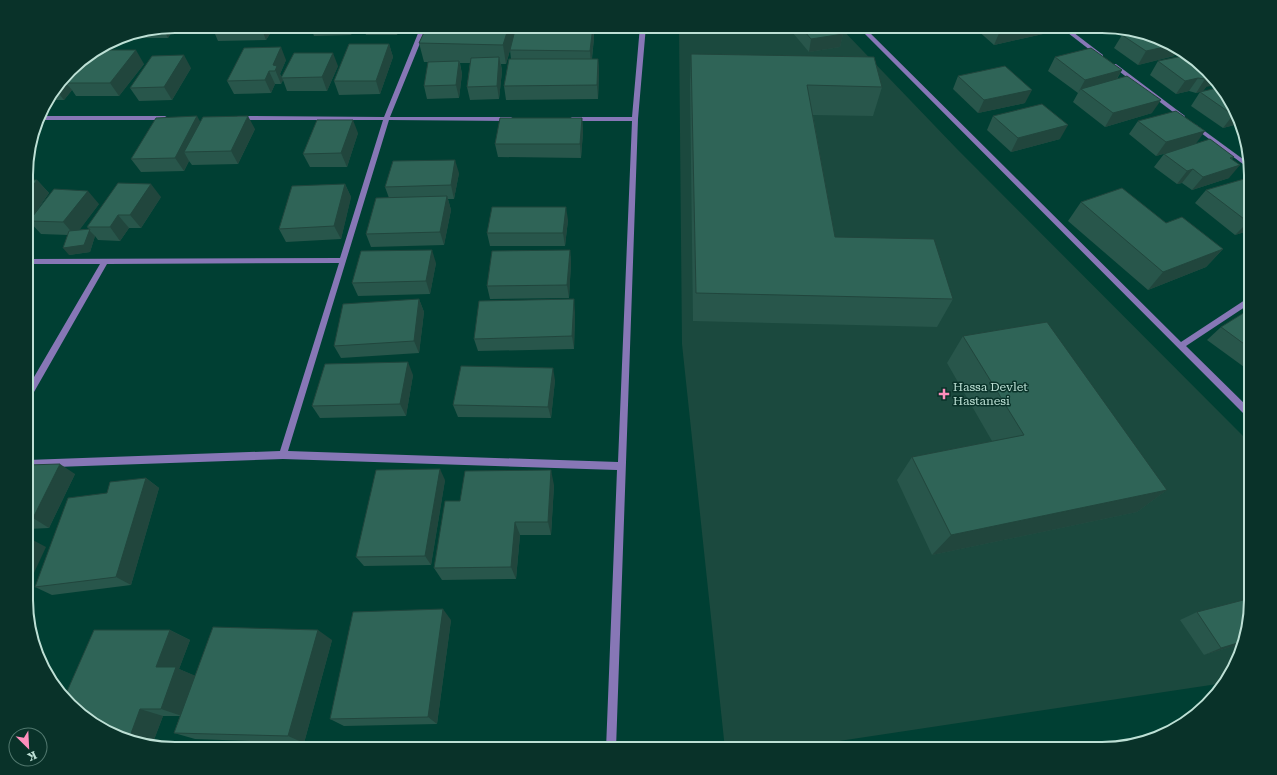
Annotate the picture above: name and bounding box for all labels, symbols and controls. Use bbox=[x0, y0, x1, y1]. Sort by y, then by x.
place label: Hassa Devlet Hastanesi bbox=[953, 380, 1028, 408]
marker: Hassa Devlet Hastanesi bbox=[938, 388, 950, 400]
north arrow bbox=[8, 727, 48, 767]
text: K bbox=[25, 748, 38, 764]

